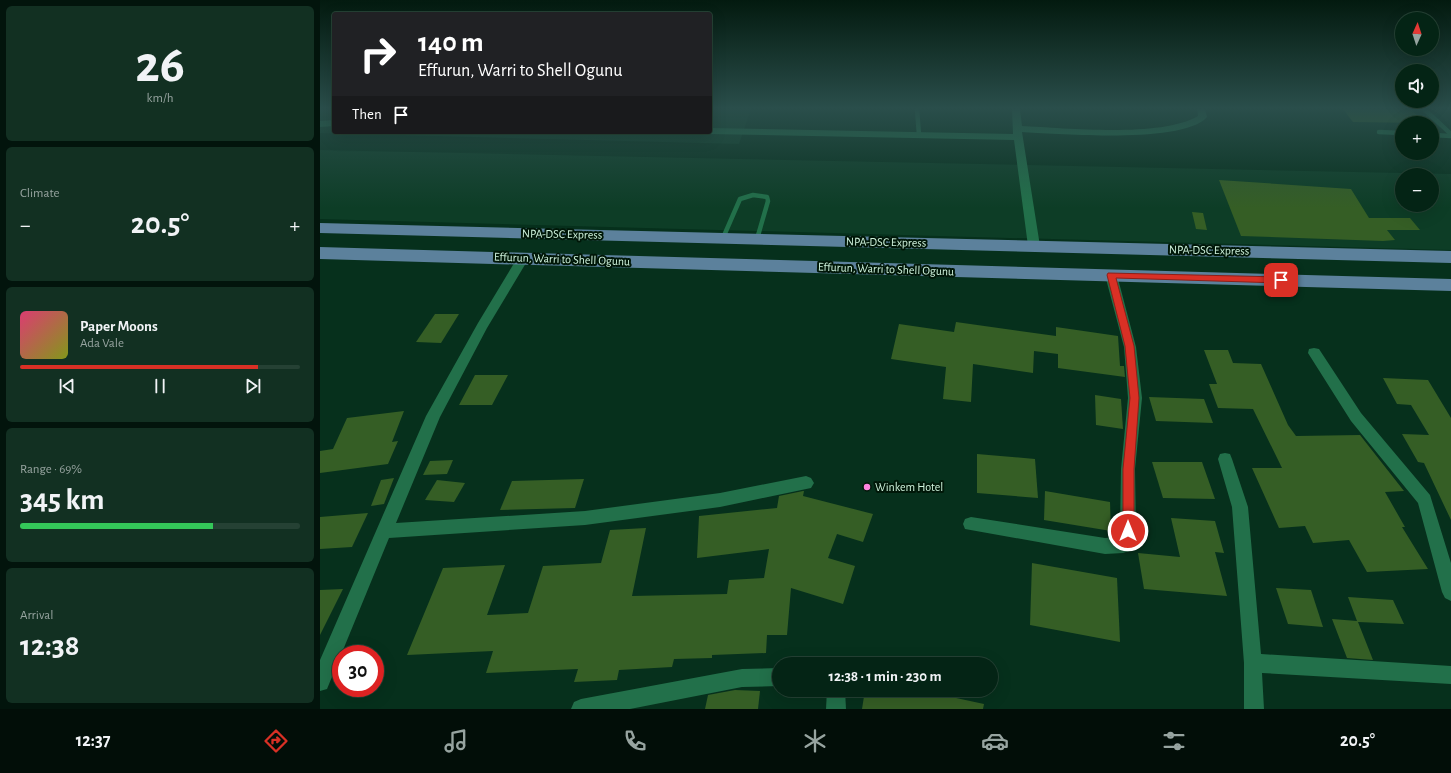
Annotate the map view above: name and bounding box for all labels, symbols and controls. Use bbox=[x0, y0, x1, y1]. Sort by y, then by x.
north arrow bbox=[1395, 12, 1439, 56]
map controls bbox=[1395, 12, 1439, 212]
icon: right bbox=[352, 28, 404, 80]
text: 140 m bbox=[418, 29, 484, 57]
text: 26 bbox=[135, 39, 185, 91]
text: Effurun, Warri to Shell Ogunu bbox=[418, 62, 622, 80]
button: sound bbox=[1395, 64, 1439, 108]
text: km/h bbox=[147, 92, 173, 105]
icon: arrive bbox=[390, 104, 412, 126]
text: Then bbox=[352, 107, 382, 122]
button: + bbox=[1395, 116, 1439, 160]
button: − bbox=[1395, 168, 1439, 212]
text: Climate bbox=[20, 187, 59, 200]
text: 20.5° bbox=[131, 209, 189, 239]
text: − bbox=[20, 214, 31, 236]
text: + bbox=[289, 214, 300, 236]
street label: NPA-DSC Express bbox=[522, 227, 602, 241]
street label: NPA-DSC Express bbox=[846, 235, 926, 249]
street label: NPA-DSC Express bbox=[1169, 243, 1249, 257]
street label: Effurun, Warri to Shell Ogunu bbox=[494, 251, 630, 267]
street label: Effurun, Warri to Shell Ogunu bbox=[818, 261, 954, 277]
pin bbox=[1264, 263, 1298, 297]
icon: arrive bbox=[1270, 269, 1292, 291]
text: Paper Moons bbox=[80, 319, 158, 334]
text: Ada Vale bbox=[80, 337, 124, 350]
icon: previous bbox=[56, 375, 78, 397]
icon: pause bbox=[149, 375, 171, 397]
icon: next bbox=[242, 375, 264, 397]
text: Range · 69% bbox=[20, 463, 82, 476]
place label: Winkem Hotel bbox=[875, 481, 943, 493]
marker: Winkem Hotel bbox=[862, 482, 872, 492]
text: 345 km bbox=[20, 485, 105, 515]
position arrow bbox=[1107, 510, 1149, 552]
text: Arrival bbox=[20, 609, 53, 622]
text: 12:38 bbox=[20, 631, 80, 661]
speed limit sign: 30 bbox=[332, 645, 384, 697]
text: 12:38 · 1 min · 230 m bbox=[828, 669, 942, 684]
icon: directions bbox=[262, 727, 290, 755]
icon: music bbox=[442, 727, 470, 755]
icon: phone bbox=[621, 727, 649, 755]
icon: climate bbox=[801, 727, 829, 755]
icon: car bbox=[981, 727, 1009, 755]
icon: filters bbox=[1160, 727, 1188, 755]
text: 12:37 bbox=[76, 732, 110, 750]
text: 20.5° bbox=[1340, 732, 1375, 750]

